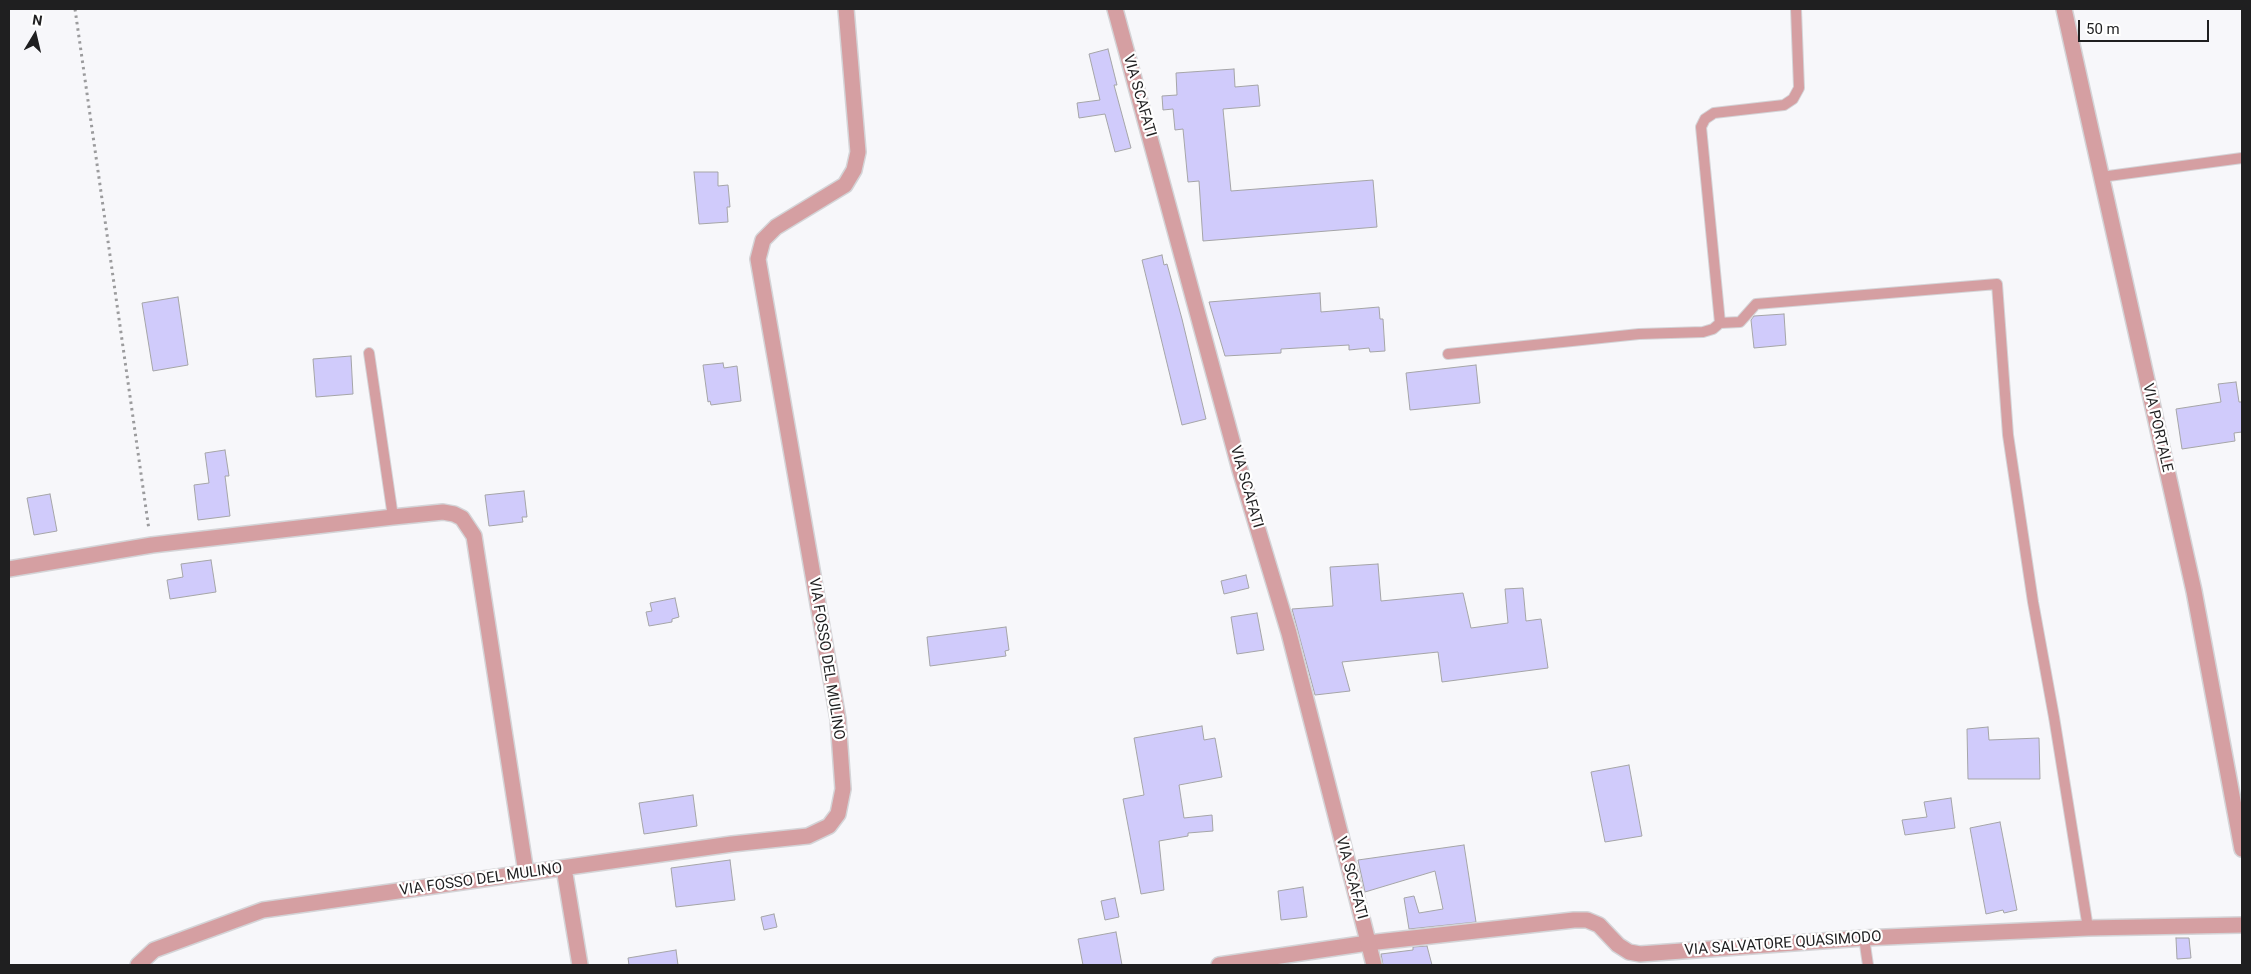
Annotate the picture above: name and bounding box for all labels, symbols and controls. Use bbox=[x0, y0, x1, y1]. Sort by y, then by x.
north arrow bbox=[10, 10, 60, 60]
scale bar bbox=[2081, 10, 2212, 42]
text: N bbox=[31, 12, 43, 29]
text: 50 m bbox=[2086, 20, 2120, 38]
street label: VIA SCAFATI bbox=[1119, 53, 1159, 139]
street label: VIA PORTALE bbox=[2138, 382, 2176, 474]
street label: VIA SCAFATI bbox=[1226, 444, 1266, 530]
street label: VIA FOSSO DEL MULINO bbox=[804, 577, 848, 741]
street label: VIA SCAFATI bbox=[1331, 835, 1371, 921]
street label: VIA FOSSO DEL MULINO bbox=[399, 860, 563, 900]
street label: VIA SALVATORE QUASIMODO bbox=[1684, 928, 1882, 960]

